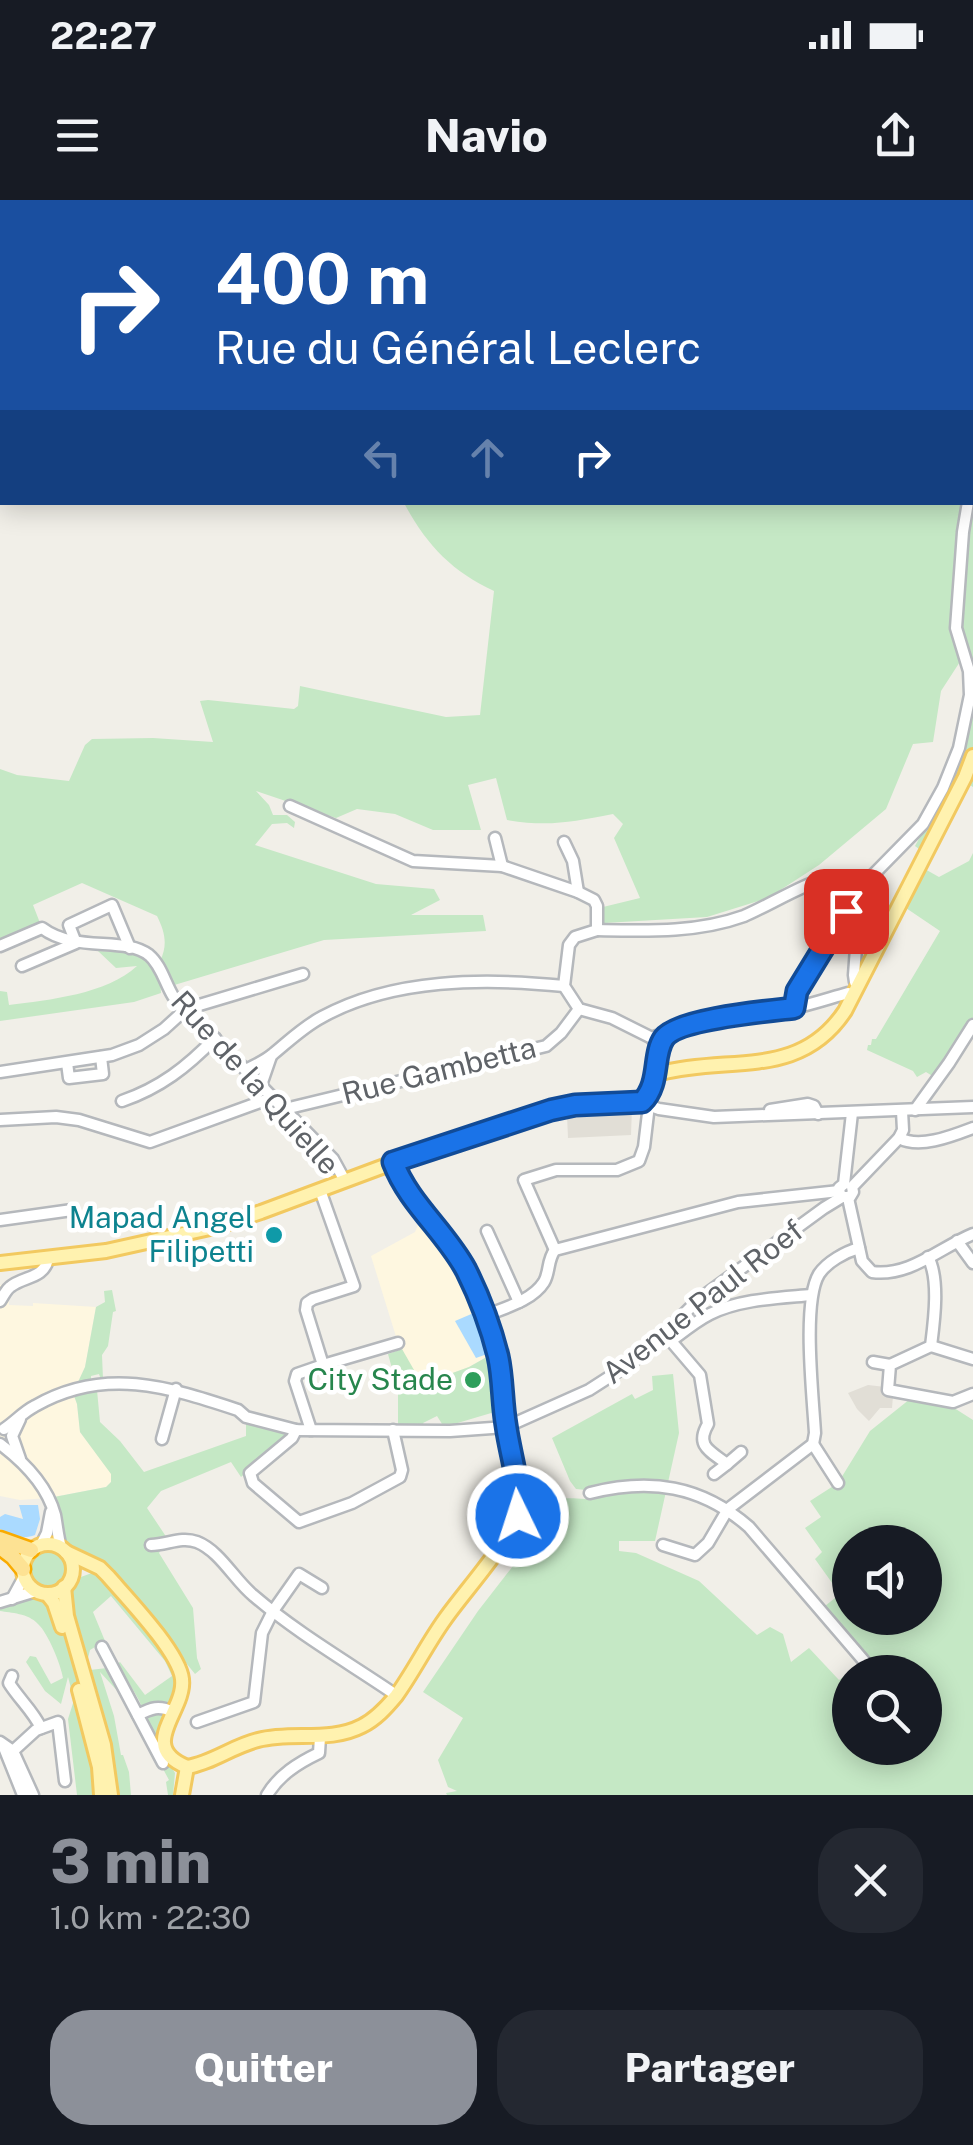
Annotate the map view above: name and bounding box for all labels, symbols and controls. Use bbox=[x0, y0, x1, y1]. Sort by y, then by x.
text: 22:27 bbox=[50, 13, 157, 58]
icon: menu bbox=[50, 108, 105, 163]
icon: share bbox=[868, 108, 923, 163]
text: Navio bbox=[425, 109, 548, 162]
text: 400 m bbox=[215, 237, 429, 320]
icon: right bbox=[50, 240, 180, 370]
text: Rue du Général Leclerc bbox=[215, 321, 701, 374]
icon: left bbox=[355, 430, 410, 485]
icon: ahead bbox=[460, 430, 515, 485]
icon: right bbox=[565, 430, 620, 485]
pin bbox=[804, 869, 889, 954]
icon: arrive bbox=[819, 884, 874, 939]
street label: Rue de la Quielle bbox=[164, 983, 348, 1181]
street label: Rue Gambetta bbox=[338, 1029, 539, 1112]
place label: Mapad Angel Filipetti bbox=[69, 1199, 254, 1269]
street label: Avenue Paul Roef bbox=[595, 1212, 810, 1391]
marker: Mapad Angel Filipetti bbox=[263, 1224, 285, 1246]
place label: City Stade bbox=[307, 1361, 453, 1397]
marker: City Stade bbox=[462, 1369, 484, 1391]
position arrow bbox=[466, 1464, 570, 1568]
map controls bbox=[832, 1525, 942, 1765]
button: sound bbox=[832, 1525, 942, 1635]
button: search bbox=[832, 1655, 942, 1765]
text: 3 min bbox=[50, 1826, 211, 1897]
button: close bbox=[818, 1828, 923, 1933]
text: 1.0 km · 22:30 bbox=[50, 1899, 251, 1936]
button: Quitter bbox=[50, 2010, 477, 2125]
button: Partager bbox=[497, 2010, 923, 2125]

